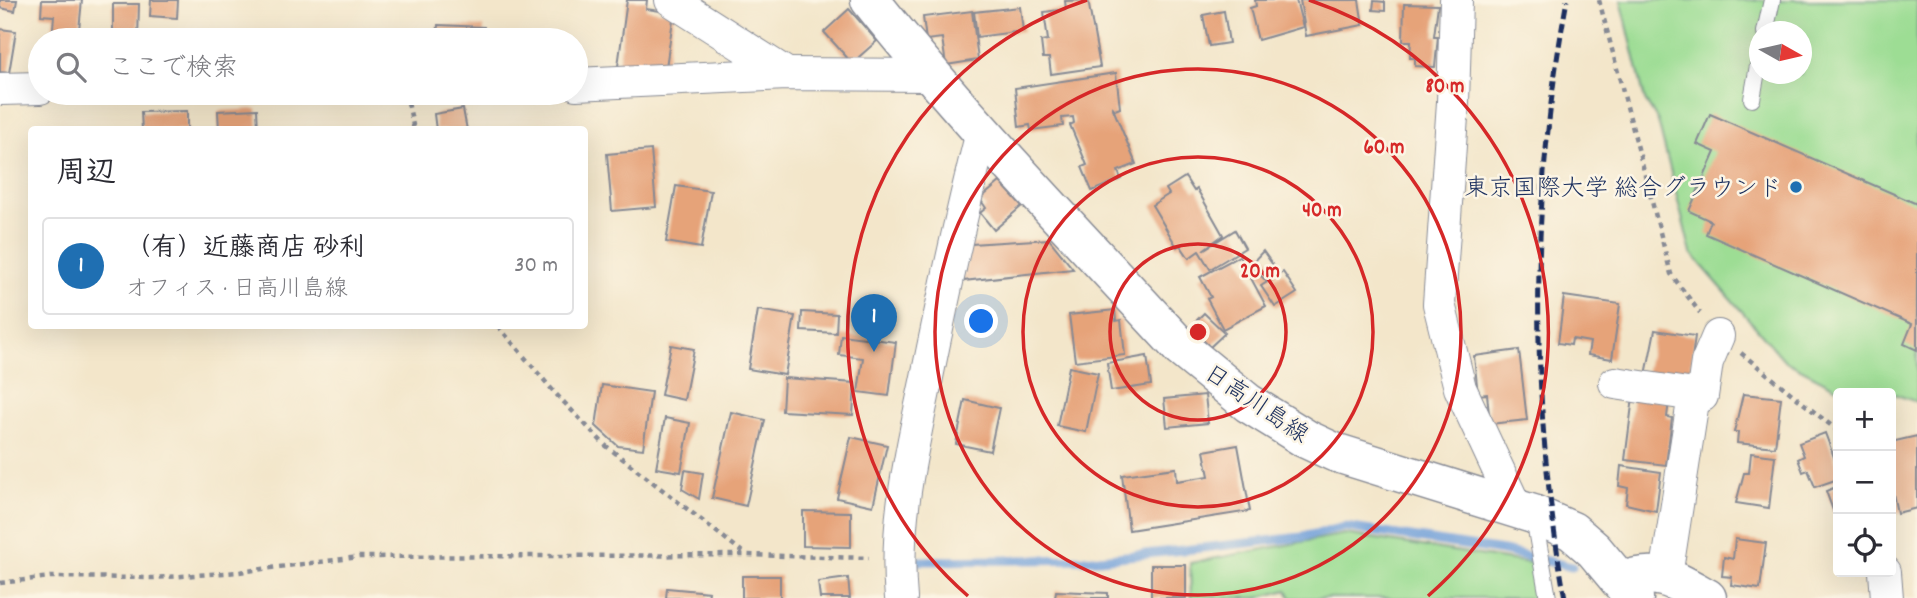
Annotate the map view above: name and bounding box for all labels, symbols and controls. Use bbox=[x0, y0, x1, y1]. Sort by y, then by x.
north arrow bbox=[1749, 21, 1812, 84]
search box bbox=[28, 28, 588, 105]
icon: search bbox=[52, 48, 90, 86]
text: ここで検索 bbox=[108, 51, 238, 88]
text: 80 m bbox=[1425, 73, 1465, 103]
text: 60 m bbox=[1364, 134, 1404, 164]
text: 周辺 bbox=[56, 154, 116, 197]
place label: 東京国際大学 総合グラウンド bbox=[1465, 173, 1782, 207]
marker: 東京国際大学 総合グラウンド bbox=[1788, 179, 1804, 195]
text: 40 m bbox=[1302, 197, 1342, 227]
text: （有）近藤商店 砂利 bbox=[125, 231, 365, 268]
text: 1 bbox=[78, 250, 84, 283]
text: 30 m bbox=[514, 250, 558, 283]
text: 20 m bbox=[1240, 258, 1280, 288]
text: オフィス · 日高川島線 bbox=[125, 274, 348, 307]
pin: 1 bbox=[851, 294, 897, 352]
your location bbox=[964, 304, 998, 338]
centre of rings bbox=[1186, 320, 1210, 344]
street label: 日高川島線 bbox=[1196, 358, 1315, 453]
map controls bbox=[1833, 388, 1896, 577]
button: + bbox=[1833, 388, 1896, 451]
button: − bbox=[1833, 451, 1896, 514]
button: locate bbox=[1833, 514, 1896, 577]

